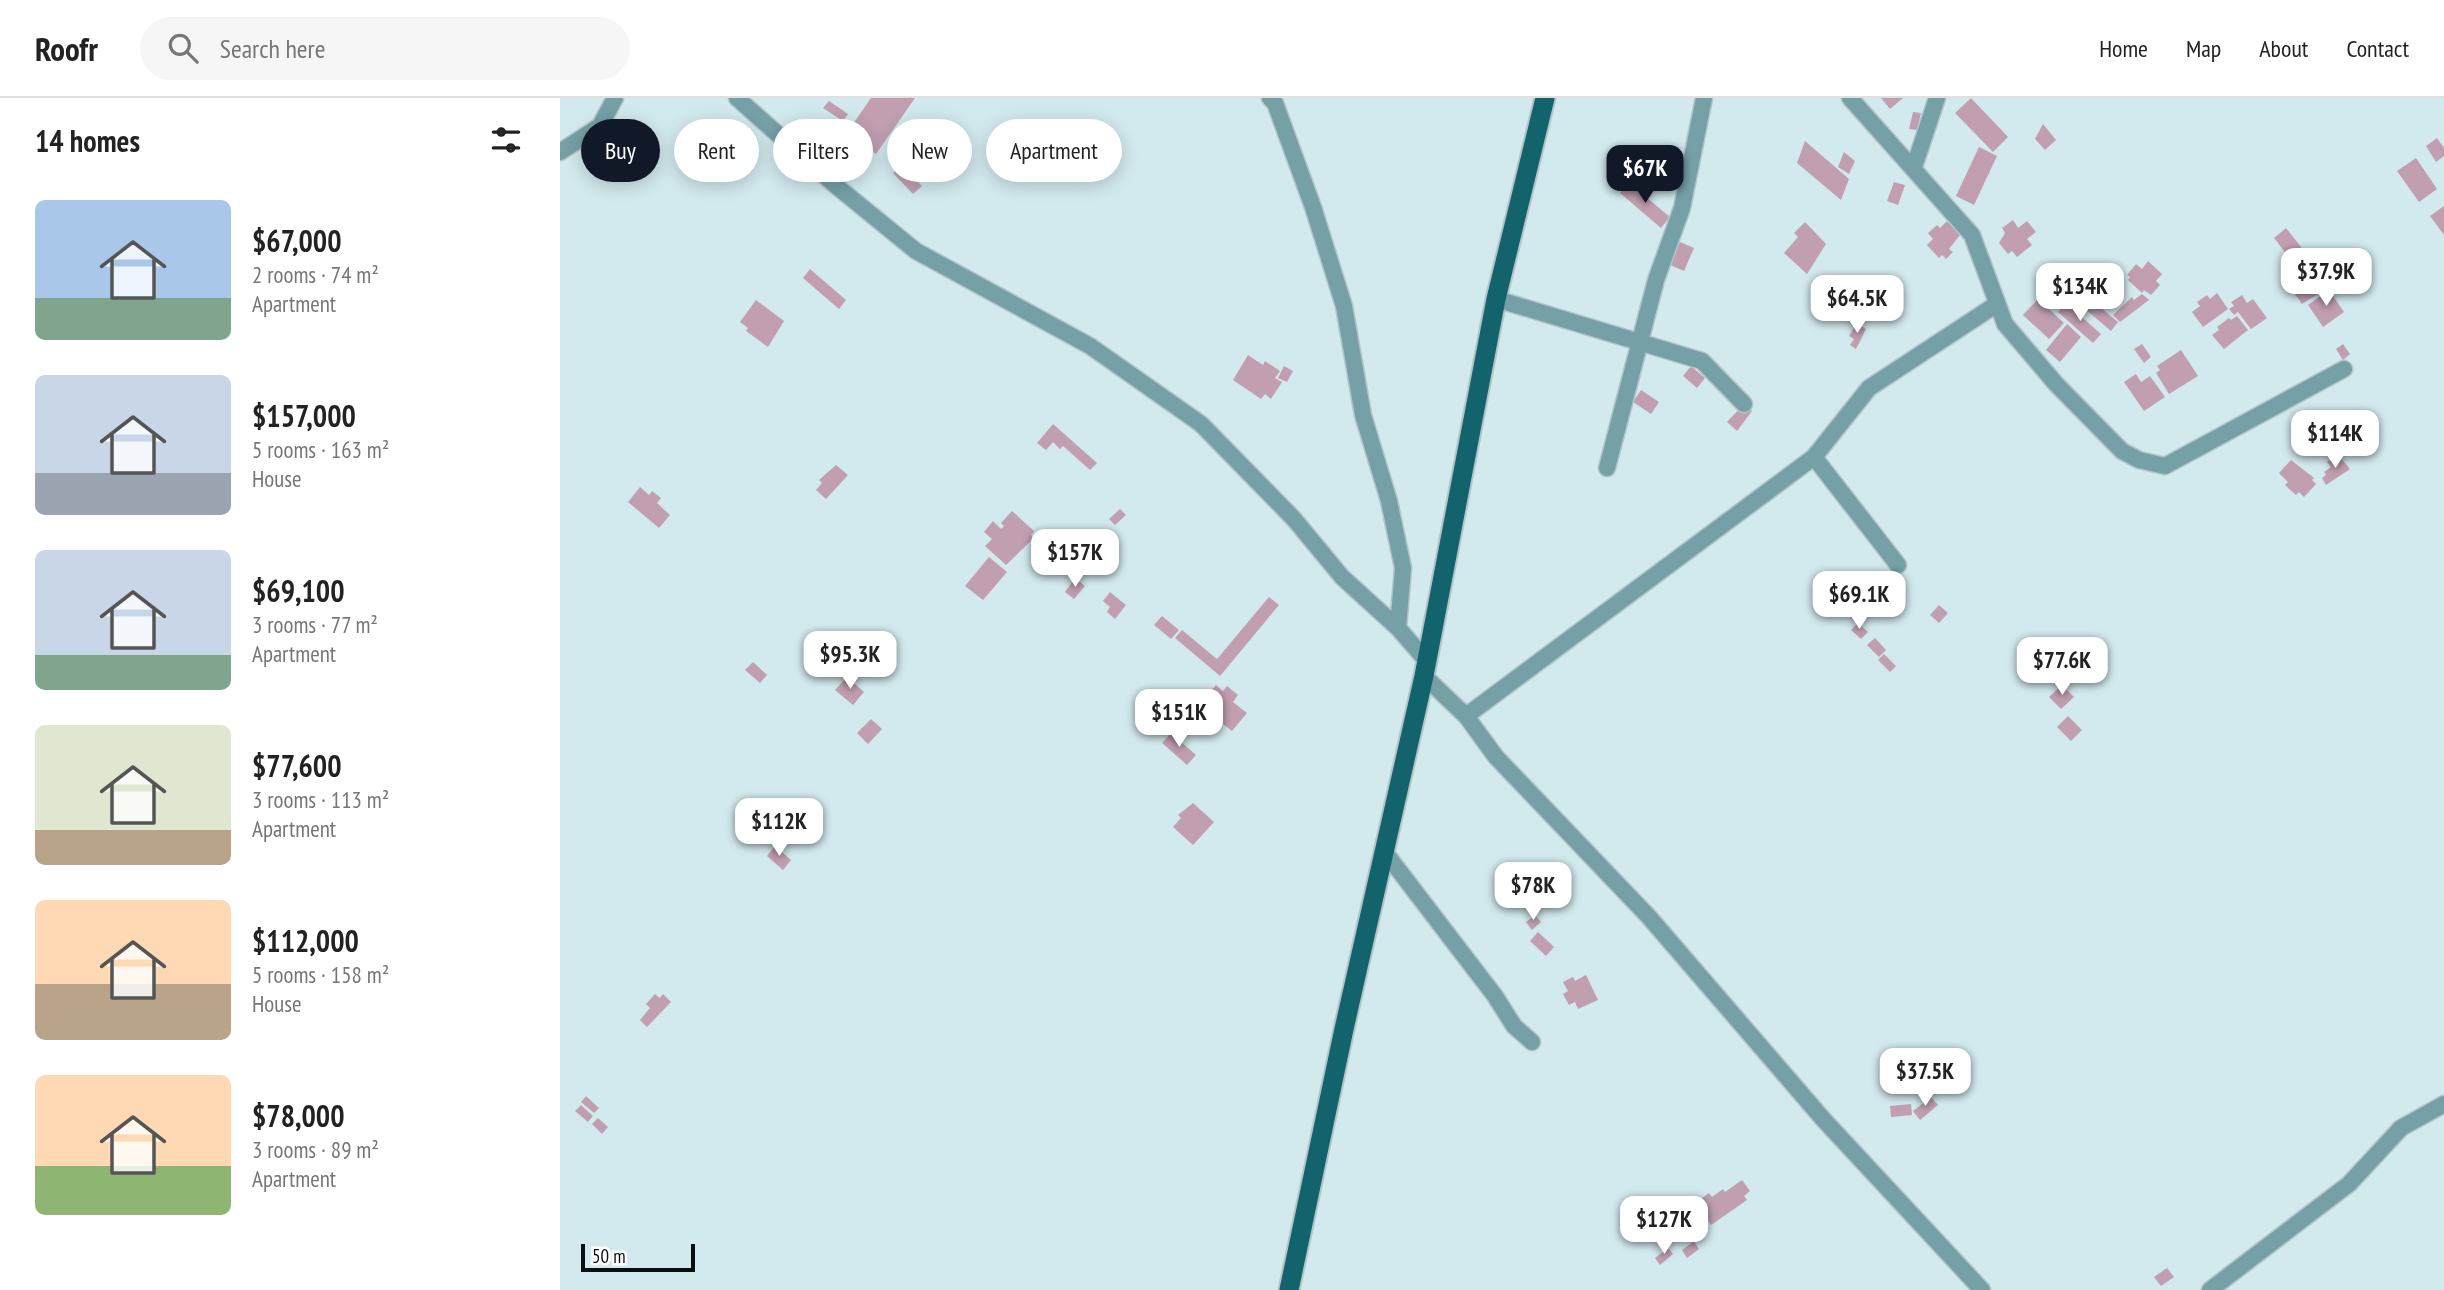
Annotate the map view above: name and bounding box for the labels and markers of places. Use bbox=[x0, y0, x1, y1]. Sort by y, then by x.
pin: $67K bbox=[1604, 146, 1686, 205]
pin: $37.9K bbox=[2269, 248, 2383, 308]
pin: $134K bbox=[2031, 264, 2129, 323]
pin: $64.5K bbox=[1800, 275, 1914, 335]
pin: $114K bbox=[2286, 410, 2384, 470]
pin: $157K bbox=[1026, 530, 1124, 589]
pin: $69.1K bbox=[1802, 572, 1916, 631]
pin: $95.3K bbox=[793, 632, 907, 691]
pin: $77.6K bbox=[2005, 638, 2119, 697]
pin: $151K bbox=[1130, 690, 1228, 749]
pin: $112K bbox=[730, 798, 828, 858]
pin: $78K bbox=[1492, 862, 1574, 922]
pin: $37.5K bbox=[1868, 1048, 1982, 1108]
pin: $127K bbox=[1615, 1196, 1713, 1256]

